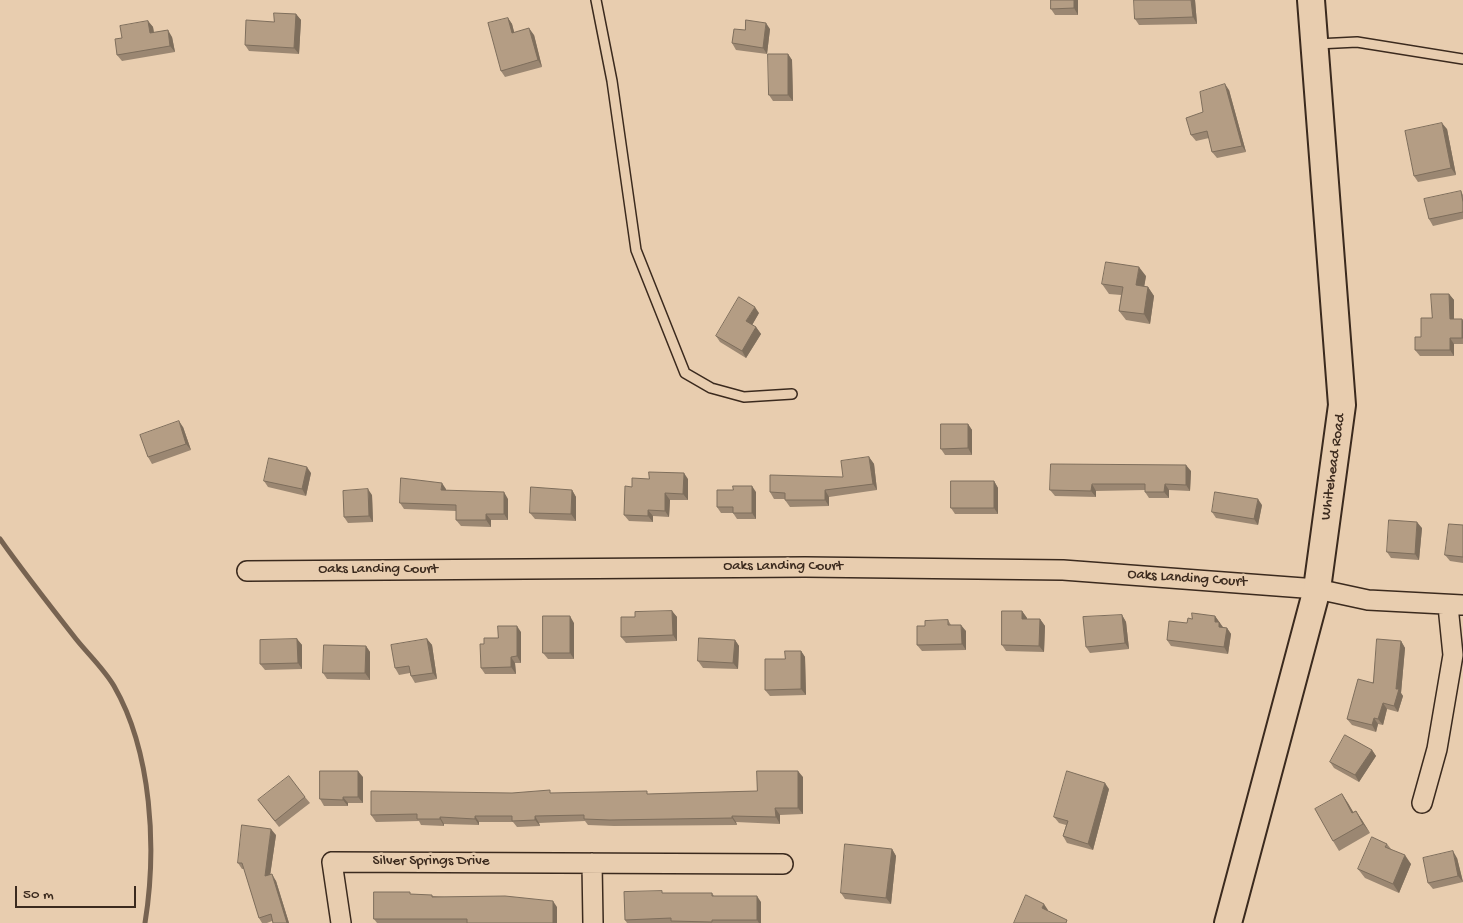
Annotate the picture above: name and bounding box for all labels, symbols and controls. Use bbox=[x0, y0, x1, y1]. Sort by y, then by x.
street label: Whitehead Road bbox=[1318, 413, 1350, 521]
street label: Oaks Landing Court bbox=[723, 558, 843, 576]
street label: Oaks Landing Court bbox=[318, 561, 438, 579]
street label: Oaks Landing Court bbox=[1127, 566, 1247, 592]
street label: Silver Springs Drive bbox=[372, 853, 490, 871]
scale bar bbox=[18, 876, 139, 908]
text: 50 m bbox=[23, 886, 54, 904]

